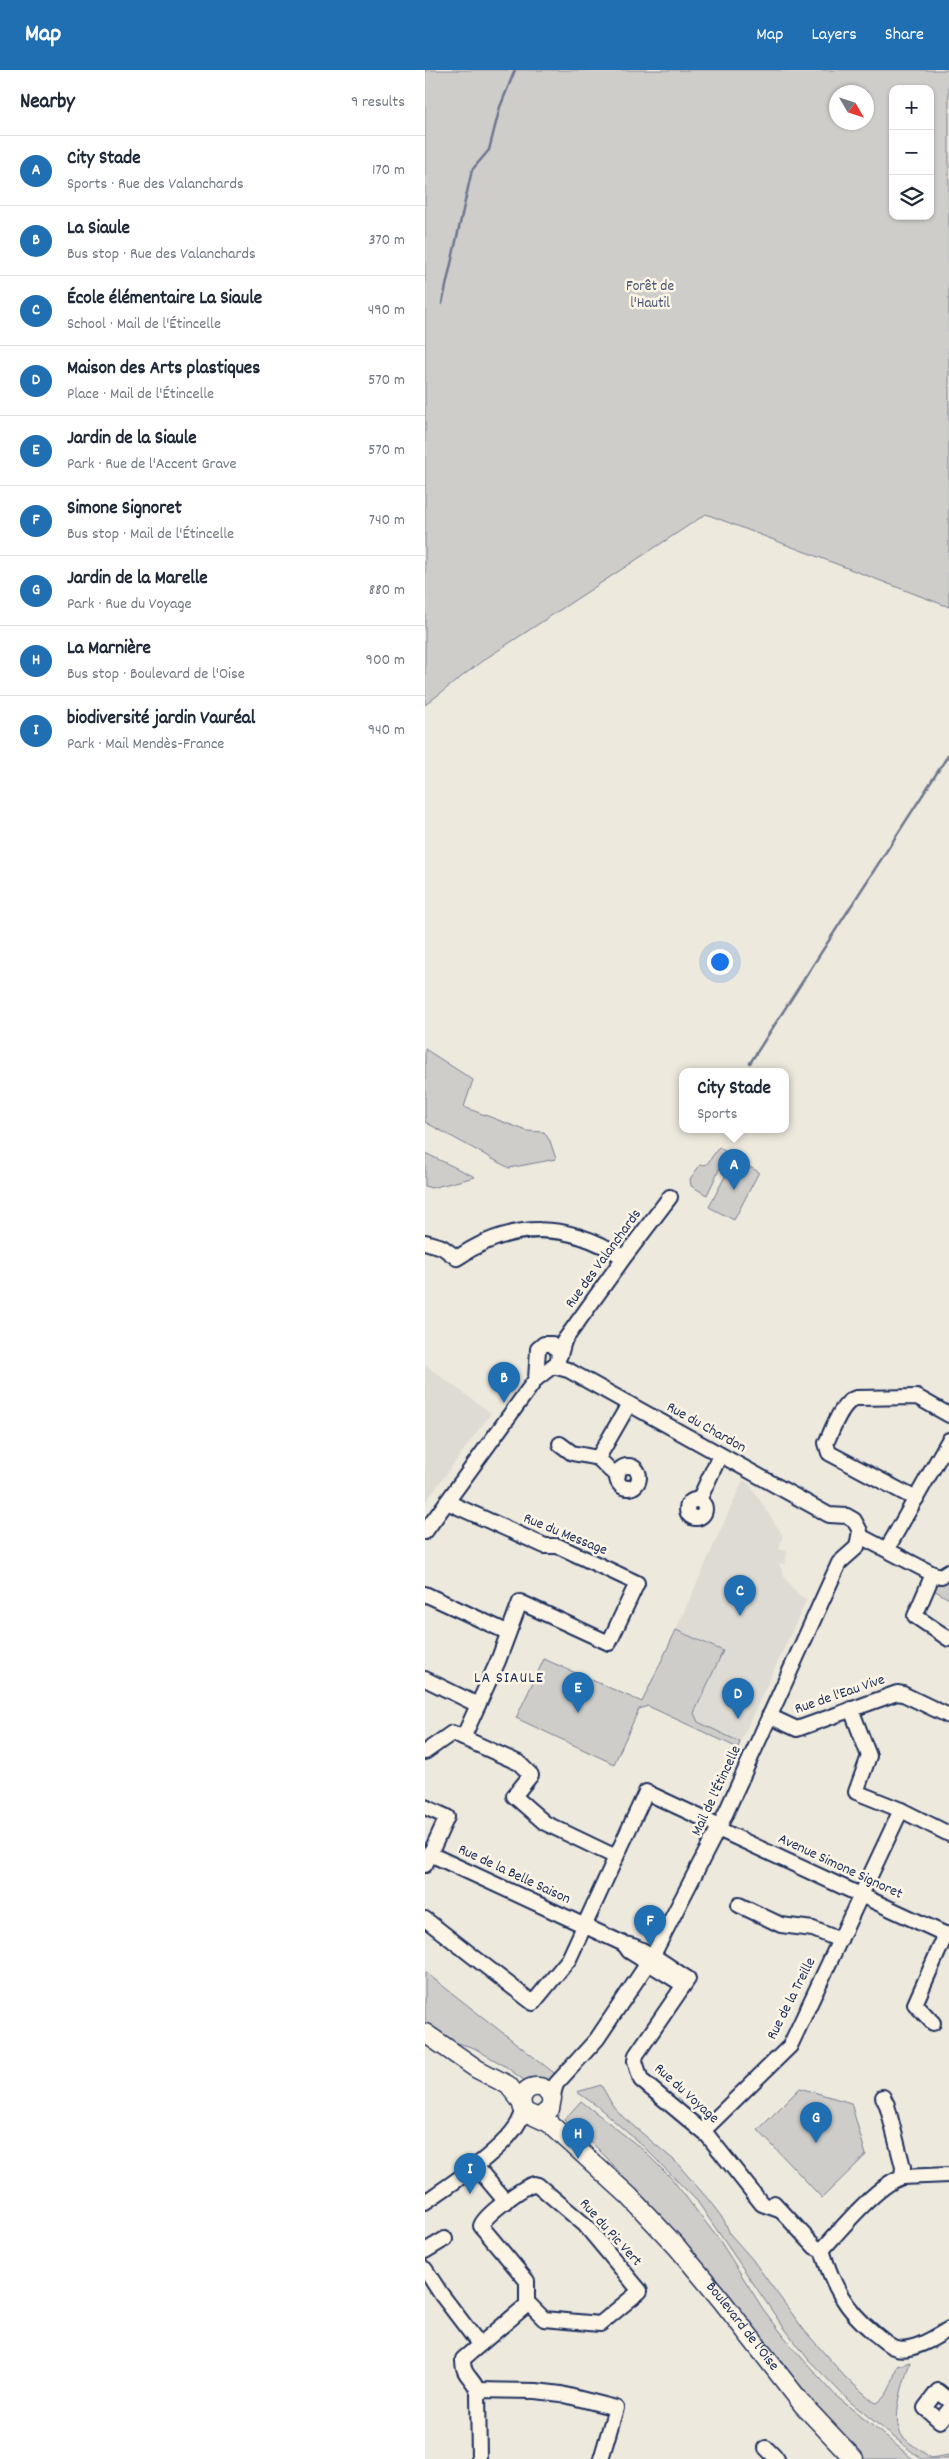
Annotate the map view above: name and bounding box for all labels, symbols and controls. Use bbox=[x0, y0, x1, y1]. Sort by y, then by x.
text: Map bbox=[25, 18, 61, 52]
text: Map bbox=[756, 23, 783, 48]
text: Layers bbox=[811, 23, 857, 48]
text: Share bbox=[885, 23, 924, 48]
north arrow bbox=[829, 85, 874, 130]
map controls bbox=[889, 85, 934, 220]
button: + bbox=[889, 85, 934, 130]
text: Nearby bbox=[20, 88, 75, 118]
text: 9 results bbox=[351, 91, 405, 114]
button: − bbox=[889, 130, 934, 175]
text: City Stade bbox=[67, 146, 141, 173]
text: A bbox=[32, 159, 40, 182]
text: 170 m bbox=[372, 159, 405, 182]
text: Sports · Rue des Valanchards bbox=[67, 173, 244, 196]
button: layers bbox=[889, 175, 934, 220]
text: La Siaule bbox=[67, 216, 130, 243]
text: B bbox=[32, 229, 40, 252]
text: 370 m bbox=[368, 229, 405, 252]
text: Bus stop · Rue des Valanchards bbox=[67, 243, 256, 266]
park label: Forêt de l'Hautil bbox=[626, 276, 674, 315]
text: École élémentaire La Siaule bbox=[67, 286, 262, 313]
text: C bbox=[32, 299, 40, 322]
text: 490 m bbox=[368, 299, 405, 322]
text: School · Mail de l'Étincelle bbox=[67, 313, 221, 336]
text: Maison des Arts plastiques bbox=[67, 356, 260, 383]
text: D bbox=[32, 369, 40, 392]
text: 570 m bbox=[368, 369, 405, 392]
text: Place · Mail de l'Étincelle bbox=[67, 383, 214, 406]
text: Jardin de la Siaule bbox=[67, 426, 197, 453]
text: E bbox=[32, 439, 40, 462]
text: 570 m bbox=[368, 439, 405, 462]
text: Park · Rue de l'Accent Grave bbox=[67, 453, 237, 476]
text: Simone Signoret bbox=[67, 496, 182, 523]
text: F bbox=[32, 509, 40, 532]
text: 740 m bbox=[369, 509, 405, 532]
text: Bus stop · Mail de l'Étincelle bbox=[67, 523, 234, 546]
text: Jardin de la Marelle bbox=[67, 566, 208, 593]
text: G bbox=[32, 579, 40, 602]
text: 880 m bbox=[369, 579, 405, 602]
text: Park · Rue du Voyage bbox=[67, 593, 192, 616]
text: La Marnière bbox=[67, 636, 151, 663]
text: H bbox=[32, 649, 40, 672]
text: 900 m bbox=[366, 649, 405, 672]
text: Bus stop · Boulevard de l'Oise bbox=[67, 663, 245, 686]
text: biodiversité jardin Vauréal bbox=[67, 706, 255, 733]
text: I bbox=[34, 719, 38, 742]
text: 940 m bbox=[368, 719, 405, 742]
text: Park · Mail Mendès-France bbox=[67, 733, 224, 756]
your location bbox=[707, 949, 733, 975]
popup bbox=[679, 1068, 789, 1133]
text: City Stade bbox=[697, 1076, 771, 1103]
text: Sports bbox=[697, 1103, 737, 1126]
pin: A bbox=[718, 1149, 750, 1190]
street label: Rue des Valanchards bbox=[560, 1205, 648, 1313]
pin: B bbox=[488, 1362, 520, 1403]
street label: Rue du Chardon bbox=[662, 1397, 750, 1459]
street label: Rue du Message bbox=[520, 1508, 611, 1562]
pin: C bbox=[724, 1575, 756, 1616]
district label: LA SIAULE bbox=[474, 1667, 544, 1690]
street label: Rue de l'Eau Vive bbox=[792, 1669, 888, 1721]
pin: E bbox=[562, 1672, 594, 1713]
pin: D bbox=[722, 1678, 754, 1719]
street label: Mail de l'Étincelle bbox=[686, 1742, 748, 1840]
street label: Avenue Simone Signoret bbox=[774, 1828, 906, 1906]
street label: Rue de la Belle Saison bbox=[454, 1839, 574, 1911]
pin: F bbox=[634, 1905, 666, 1946]
street label: Rue de la Treille bbox=[762, 1954, 822, 2044]
street label: Rue du Voyage bbox=[649, 2059, 724, 2130]
pin: G bbox=[800, 2102, 832, 2143]
pin: H bbox=[562, 2118, 594, 2159]
pin: I bbox=[454, 2153, 486, 2194]
street label: Rue du Pic Vert bbox=[573, 2194, 647, 2272]
street label: Boulevard de l'Oise bbox=[700, 2278, 784, 2376]

